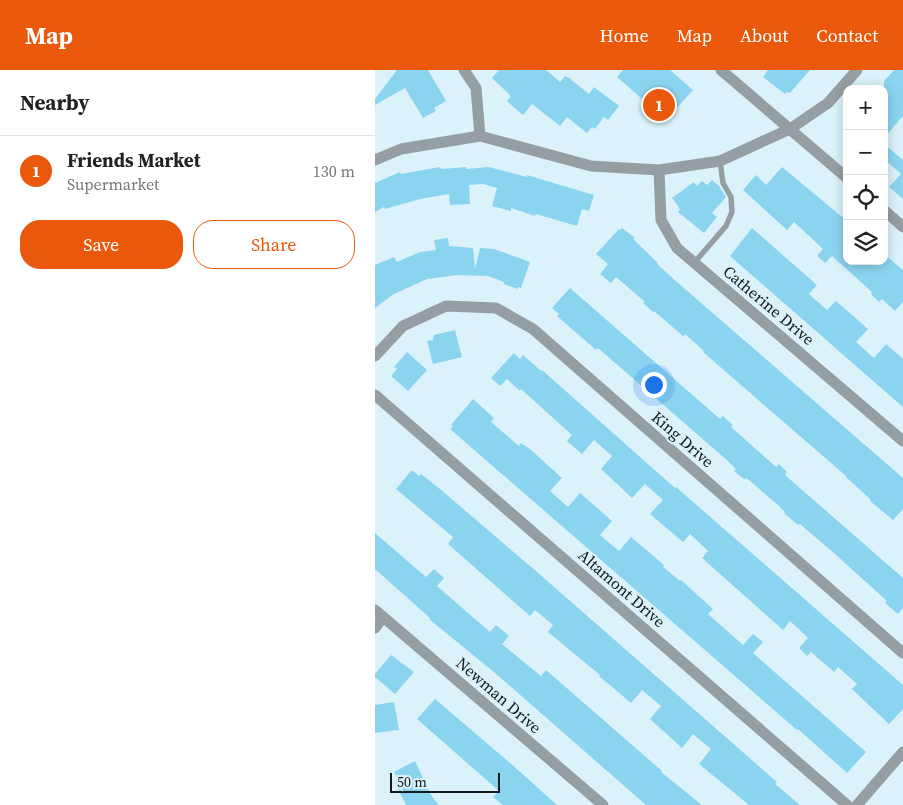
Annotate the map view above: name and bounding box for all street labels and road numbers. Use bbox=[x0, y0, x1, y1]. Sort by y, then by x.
street label: Catherine Drive bbox=[719, 260, 819, 350]
street label: King Drive bbox=[647, 406, 719, 472]
street label: Altamont Drive bbox=[574, 544, 670, 632]
street label: Newman Drive bbox=[452, 652, 546, 738]

